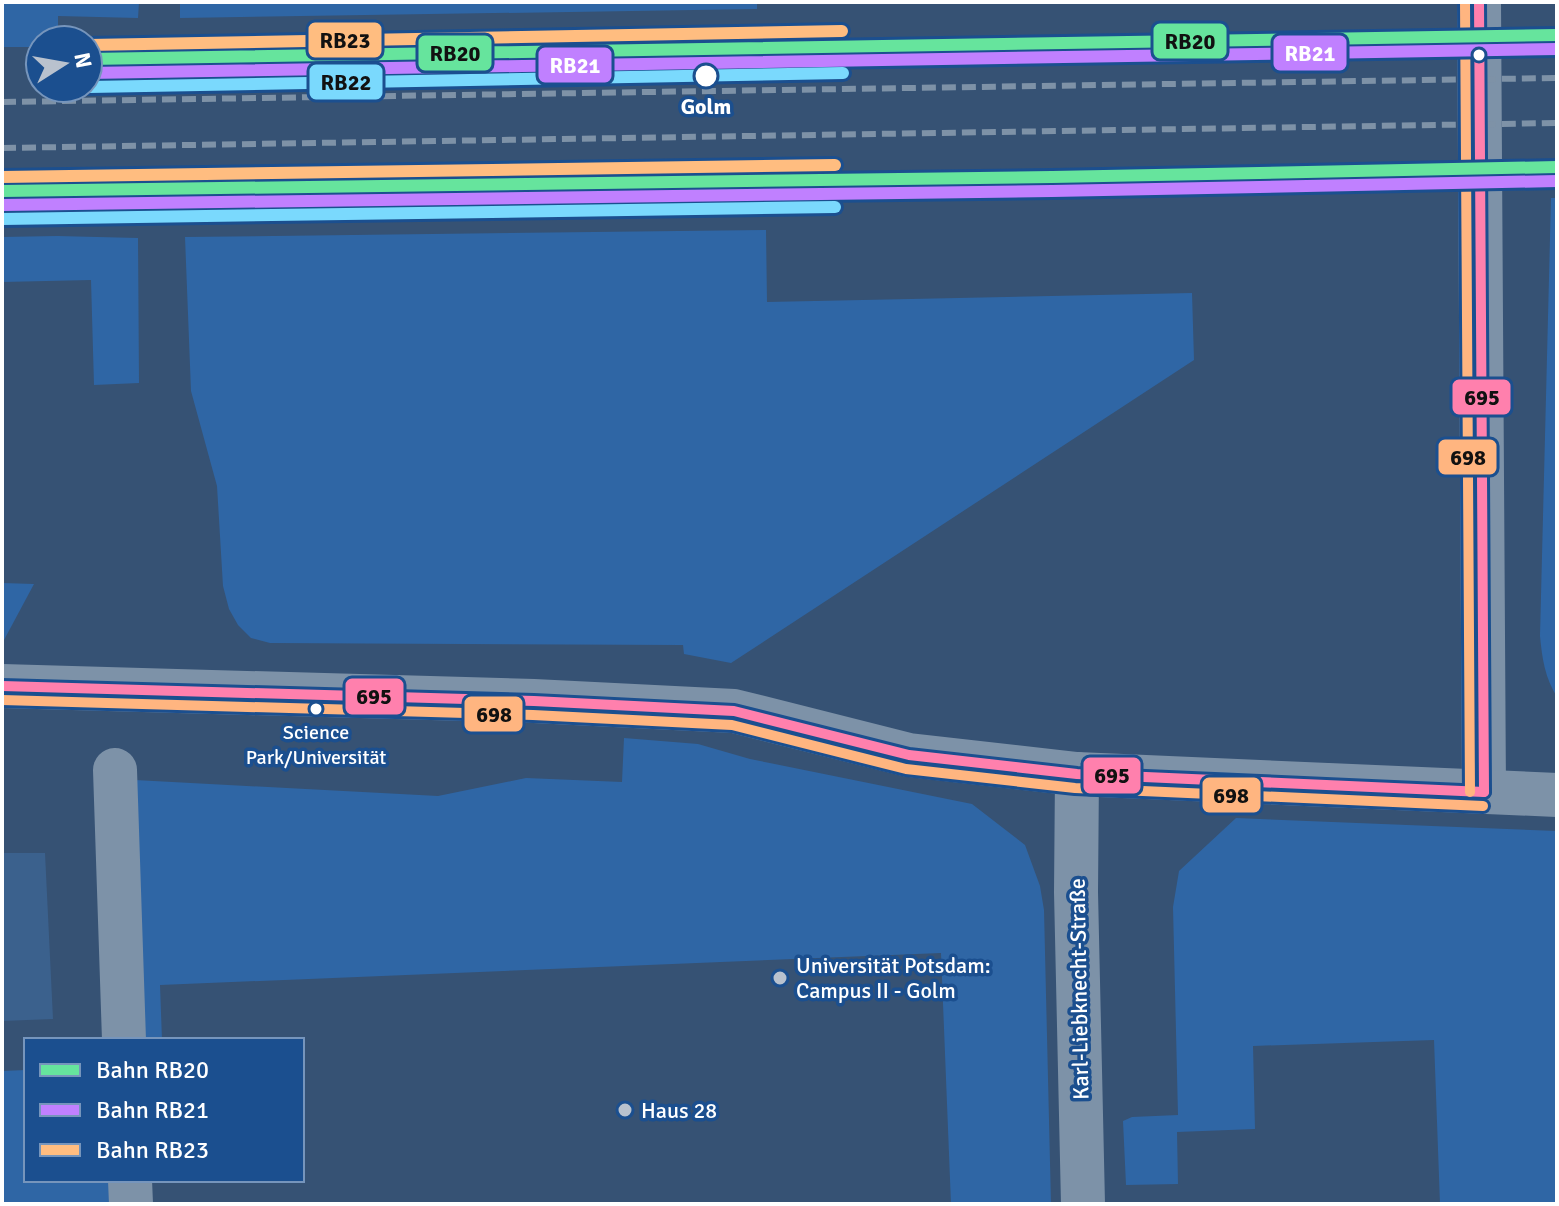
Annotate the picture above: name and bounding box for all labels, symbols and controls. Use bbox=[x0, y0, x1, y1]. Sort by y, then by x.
line badge: RB23 bbox=[307, 21, 383, 59]
line badge: RB20 bbox=[1152, 22, 1228, 60]
north arrow bbox=[24, 24, 104, 104]
text: RB23 bbox=[320, 27, 370, 54]
text: RB20 bbox=[1165, 28, 1216, 55]
line badge: RB20 bbox=[417, 34, 493, 72]
line badge: RB21 bbox=[1272, 34, 1348, 72]
text: RB20 bbox=[430, 40, 481, 67]
text: RB21 bbox=[1285, 40, 1336, 67]
line badge: RB21 bbox=[537, 46, 613, 84]
unlabelled marker bbox=[1471, 47, 1487, 63]
text: N bbox=[68, 50, 98, 70]
text: RB21 bbox=[550, 52, 601, 79]
line badge: RB22 bbox=[308, 63, 384, 101]
marker: Golm bbox=[693, 63, 719, 89]
text: RB22 bbox=[321, 69, 371, 96]
place label: Golm bbox=[681, 93, 731, 120]
line badge: 695 bbox=[1451, 378, 1512, 416]
text: 695 bbox=[1464, 384, 1500, 411]
line badge: 698 bbox=[1437, 438, 1498, 476]
text: 698 bbox=[1450, 444, 1486, 471]
line badge: 695 bbox=[344, 677, 405, 716]
text: 695 bbox=[356, 683, 392, 710]
line badge: 698 bbox=[463, 695, 524, 733]
marker: Science Park/Universität bbox=[308, 701, 324, 717]
text: 698 bbox=[476, 701, 512, 728]
place label: Science Park/Universität bbox=[246, 720, 386, 770]
line badge: 695 bbox=[1082, 756, 1142, 795]
text: 695 bbox=[1094, 762, 1130, 789]
line badge: 698 bbox=[1201, 776, 1262, 814]
text: 698 bbox=[1213, 782, 1249, 809]
street label: Karl-Liebknecht-Straße bbox=[1064, 878, 1094, 1100]
place label: Universität Potsdam: Campus II - Golm bbox=[796, 952, 991, 1004]
marker: Universität Potsdam: Campus II - Golm bbox=[771, 969, 789, 987]
legend bbox=[24, 1038, 304, 1182]
text: Bahn RB20 bbox=[96, 1055, 209, 1085]
text: Bahn RB21 bbox=[96, 1095, 209, 1125]
place label: Haus 28 bbox=[641, 1097, 717, 1124]
marker: Haus 28 bbox=[616, 1101, 634, 1119]
text: Bahn RB23 bbox=[96, 1135, 209, 1165]

